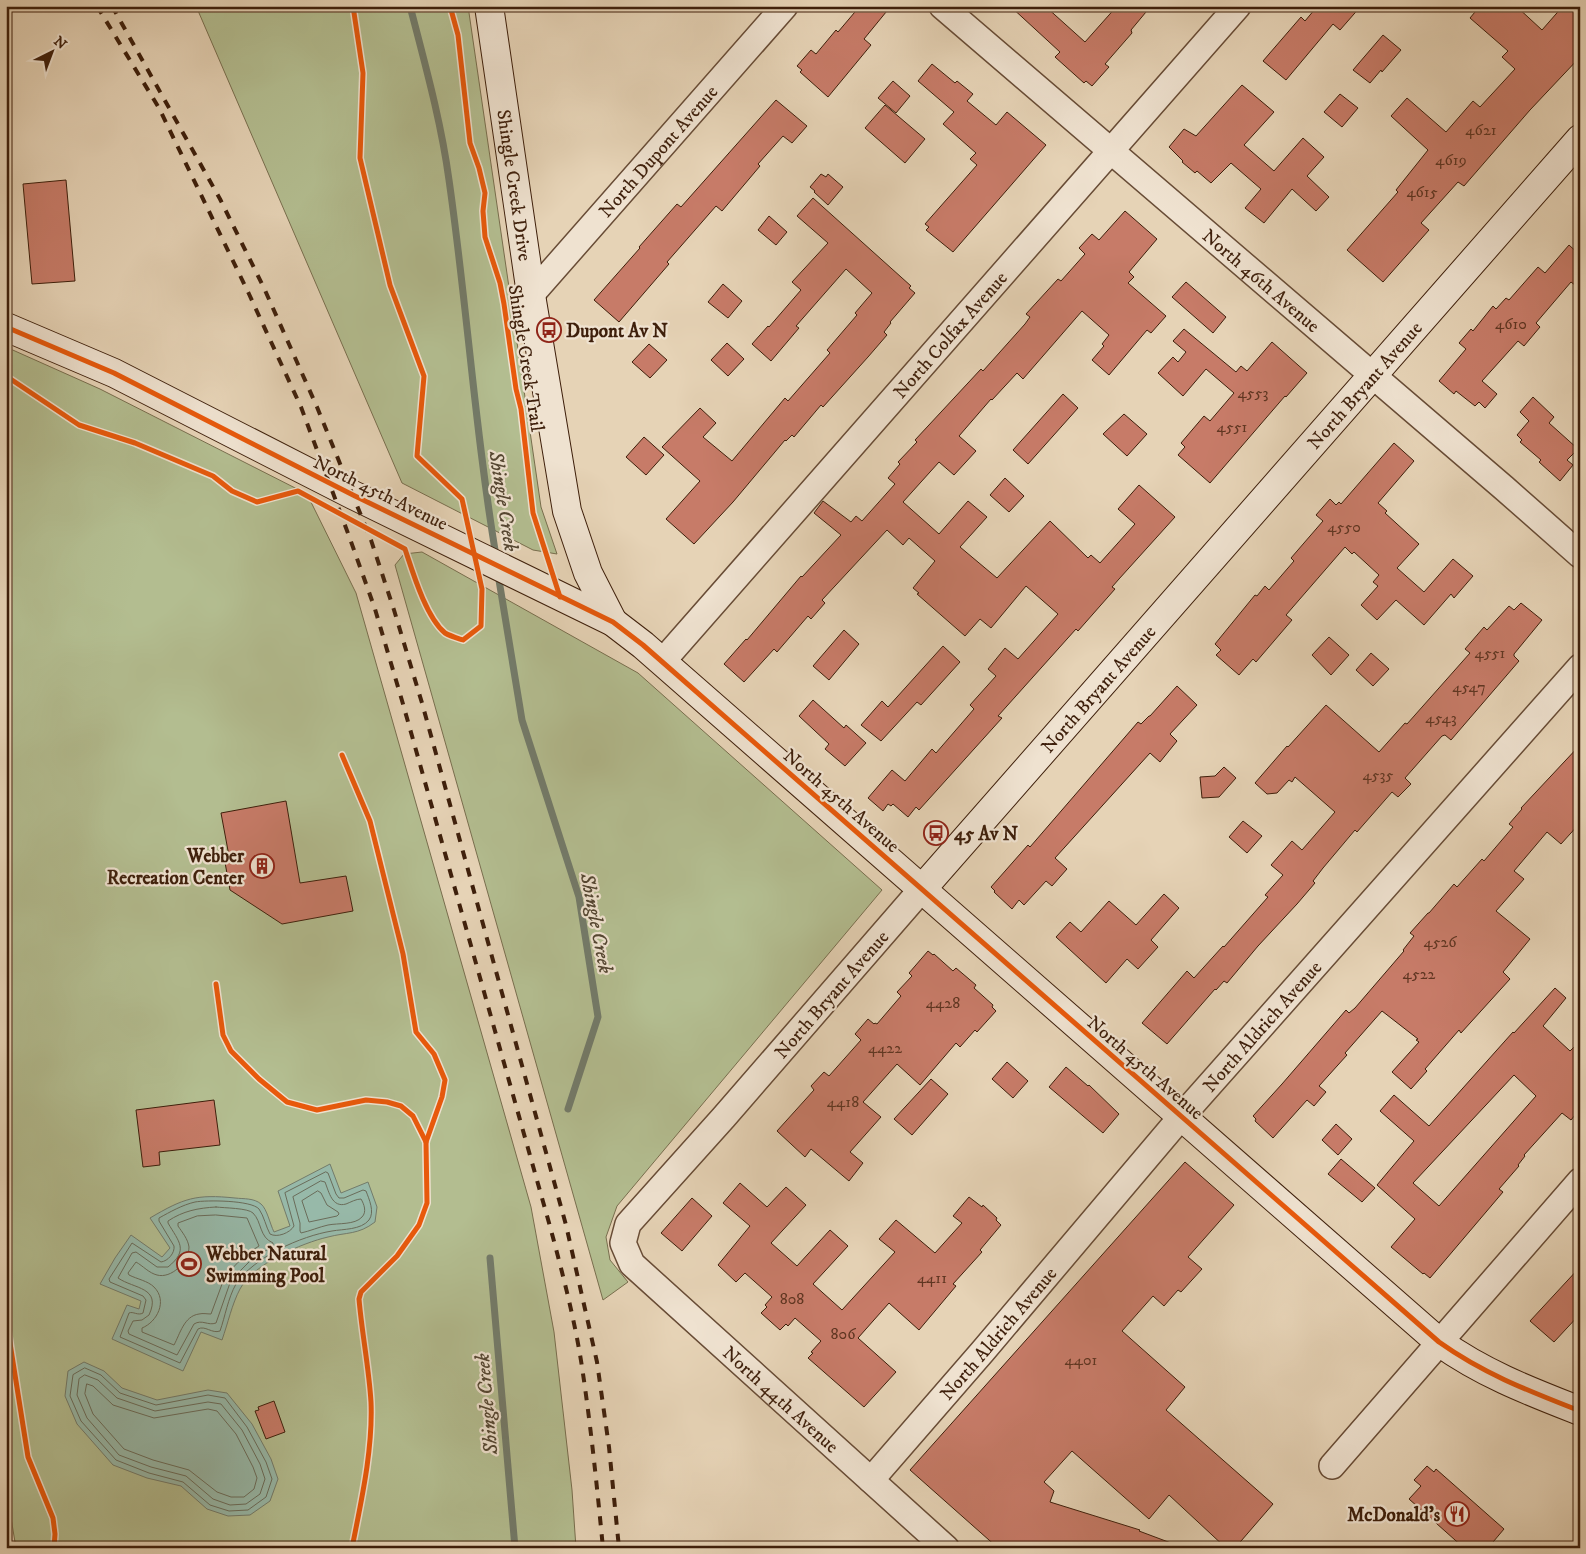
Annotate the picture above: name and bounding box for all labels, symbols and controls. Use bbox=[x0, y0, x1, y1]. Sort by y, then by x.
north arrow bbox=[28, 28, 78, 78]
text: N bbox=[50, 33, 71, 54]
street label: North Dupont Avenue bbox=[595, 81, 723, 223]
street label: Shingle Creek Drive bbox=[491, 108, 536, 263]
house number: 4621 bbox=[1465, 120, 1497, 140]
house number: 4619 bbox=[1435, 150, 1467, 170]
house number: 4615 bbox=[1406, 182, 1438, 202]
street label: North 46th Avenue bbox=[1197, 224, 1324, 338]
street label: North Colfax Avenue bbox=[889, 267, 1013, 404]
street label: Shingle Creek Trail bbox=[503, 283, 549, 434]
house number: 4610 bbox=[1495, 314, 1527, 334]
bus stop icon: Dupont Av N bbox=[536, 317, 562, 343]
street label: North Bryant Avenue bbox=[1303, 317, 1428, 455]
place label: Dupont Av N bbox=[566, 320, 668, 343]
house number: 4553 bbox=[1238, 383, 1269, 403]
house number: 4551 bbox=[1217, 417, 1248, 437]
water label: Shingle Creek bbox=[482, 448, 523, 554]
street label: North 45th Avenue bbox=[309, 451, 451, 536]
house number: 4550 bbox=[1327, 517, 1361, 537]
street label: North Bryant Avenue bbox=[1037, 621, 1161, 758]
house number: 4551 bbox=[1475, 643, 1506, 663]
house number: 4547 bbox=[1452, 677, 1486, 697]
house number: 4543 bbox=[1425, 708, 1457, 728]
street label: North 45th Avenue bbox=[778, 744, 904, 858]
house number: 4535 bbox=[1363, 765, 1394, 785]
bus stop icon: 45 Av N bbox=[923, 820, 949, 846]
place label: 45 Av N bbox=[954, 823, 1019, 846]
place label: Webber Recreation Center bbox=[107, 845, 245, 890]
building icon: Webber Recreation Center bbox=[249, 853, 275, 879]
water label: Shingle Creek bbox=[573, 870, 618, 976]
street label: North Bryant Avenue bbox=[770, 926, 894, 1064]
house number: 4526 bbox=[1423, 932, 1457, 952]
street label: North Aldrich Avenue bbox=[1198, 956, 1327, 1097]
house number: 4522 bbox=[1403, 964, 1436, 984]
house number: 4428 bbox=[926, 993, 960, 1013]
street label: North 45th Avenue bbox=[1082, 1011, 1208, 1125]
house number: 4422 bbox=[868, 1038, 902, 1058]
house number: 4418 bbox=[827, 1092, 859, 1112]
place label: Webber Natural Swimming Pool bbox=[205, 1243, 327, 1288]
sports icon: Webber Natural Swimming Pool bbox=[176, 1251, 202, 1277]
street label: North Aldrich Avenue bbox=[936, 1263, 1062, 1405]
house number: 4411 bbox=[917, 1268, 947, 1288]
house number: 808 bbox=[780, 1289, 804, 1309]
house number: 806 bbox=[831, 1324, 856, 1344]
street label: North 44th Avenue bbox=[717, 1342, 843, 1458]
house number: 4401 bbox=[1065, 1350, 1098, 1370]
water label: Shingle Creek bbox=[471, 1352, 504, 1457]
restaurant icon: McDonald's bbox=[1444, 1501, 1470, 1527]
place label: McDonald's bbox=[1347, 1504, 1441, 1527]

